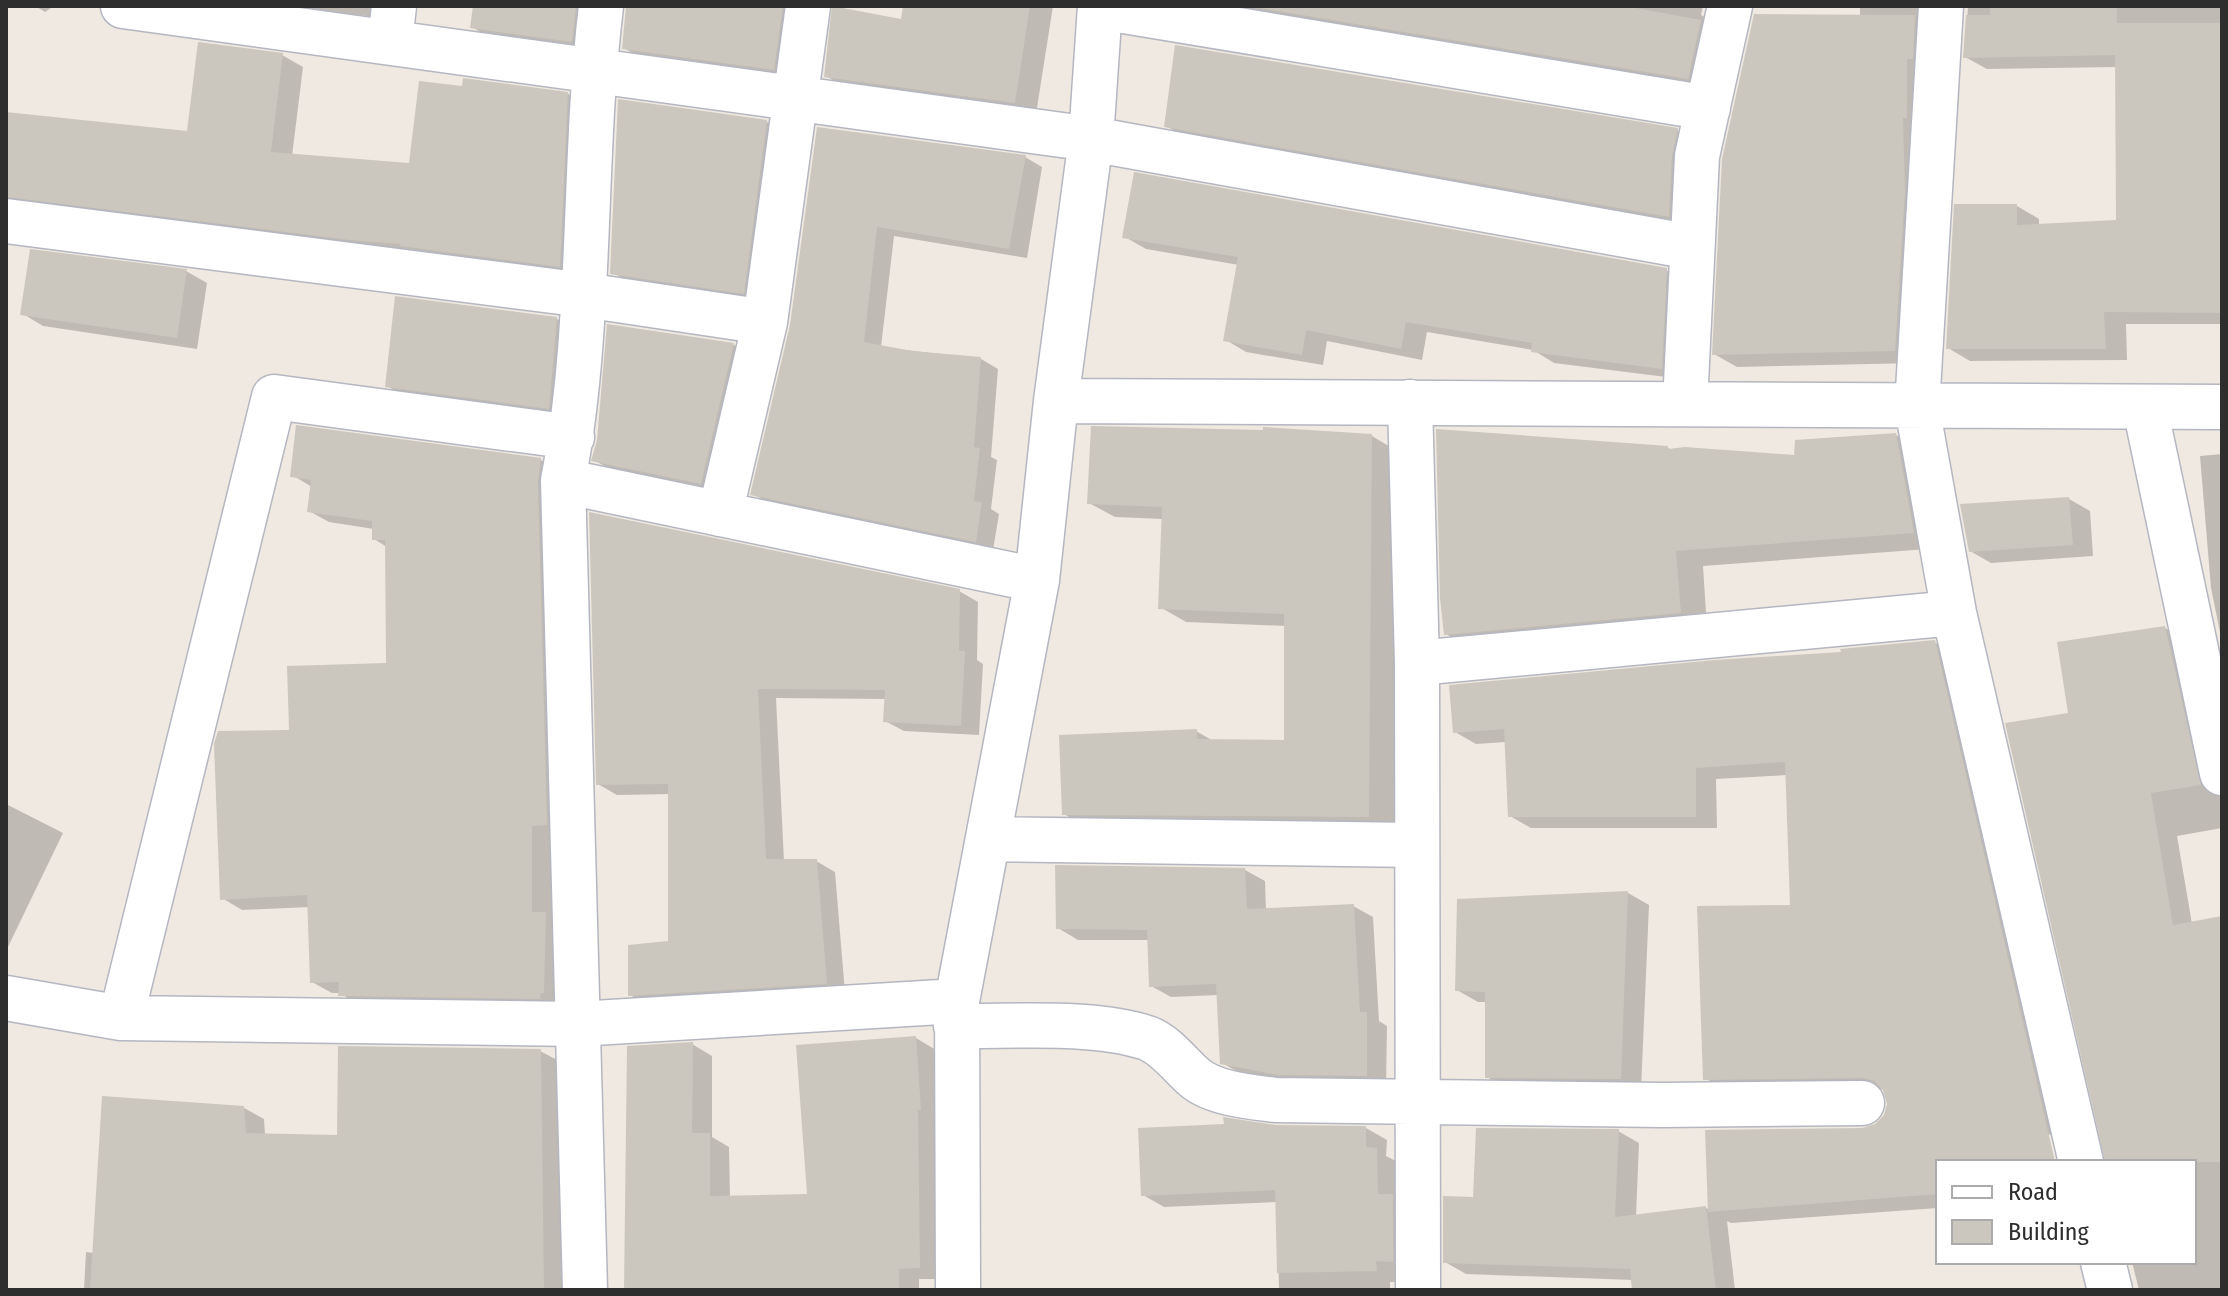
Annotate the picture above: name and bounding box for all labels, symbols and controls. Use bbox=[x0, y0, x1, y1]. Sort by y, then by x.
legend bbox=[1936, 1160, 2196, 1264]
text: Road bbox=[2008, 1178, 2058, 1206]
text: Building bbox=[2008, 1218, 2090, 1246]

